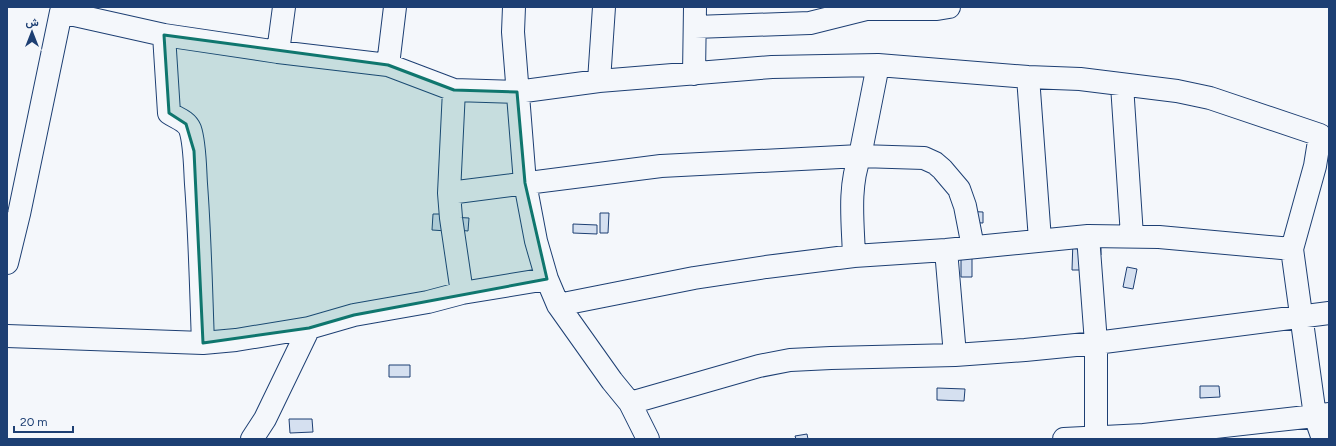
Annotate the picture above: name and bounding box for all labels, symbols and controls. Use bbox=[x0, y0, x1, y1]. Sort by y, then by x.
north arrow bbox=[12, 12, 52, 52]
text: ش bbox=[25, 16, 39, 29]
scale bar bbox=[14, 408, 73, 434]
text: 20 m bbox=[20, 415, 48, 429]

